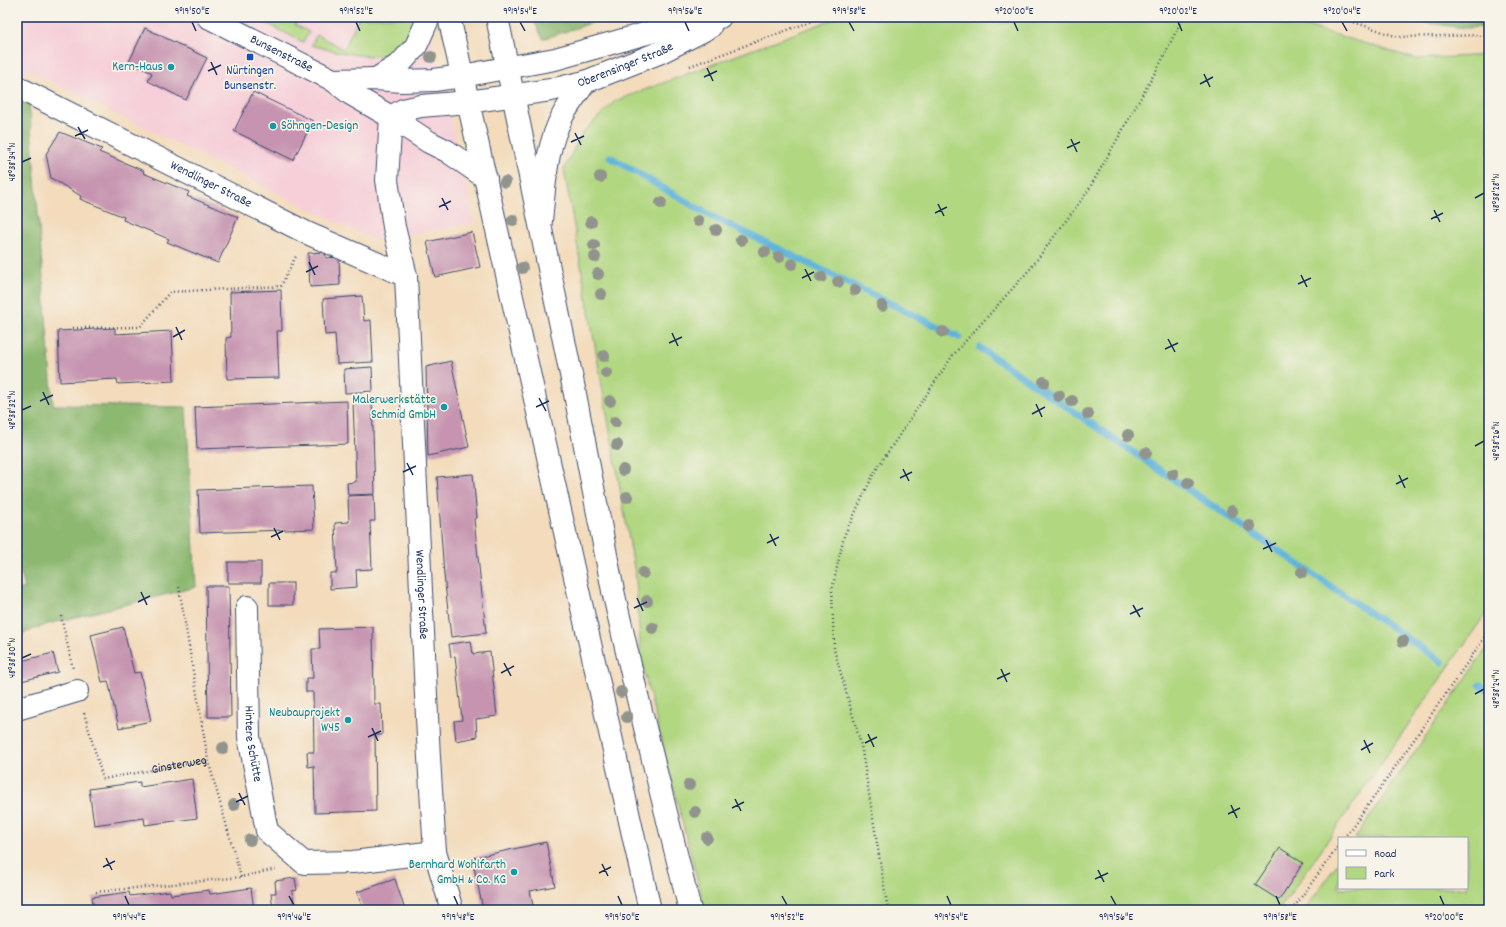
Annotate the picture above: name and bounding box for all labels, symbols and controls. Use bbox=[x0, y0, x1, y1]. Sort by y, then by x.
text: 9°19'50"E bbox=[175, 5, 210, 19]
text: 9°19'52"E bbox=[339, 5, 373, 19]
text: 9°19'54"E bbox=[503, 5, 537, 19]
text: 9°19'56"E bbox=[668, 5, 703, 19]
text: 9°19'58"E bbox=[832, 5, 866, 19]
text: 9°20'00"E bbox=[995, 5, 1034, 19]
text: 9°20'02"E bbox=[1159, 5, 1197, 19]
text: 9°20'04"E bbox=[1323, 5, 1361, 19]
street label: Bunsenstraße bbox=[247, 30, 316, 78]
street label: Oberensinger Straße bbox=[576, 38, 677, 93]
marker: Nürtingen Bunsenstr. bbox=[245, 52, 255, 62]
place label: Kern-Haus bbox=[112, 58, 163, 77]
marker: Kern-Haus bbox=[166, 62, 176, 72]
place label: Nürtingen Bunsenstr. bbox=[224, 62, 276, 96]
place label: Söhngen-Design bbox=[281, 117, 358, 136]
marker: Söhngen-Design bbox=[268, 121, 278, 131]
text: 48°38'34"N bbox=[6, 143, 20, 181]
street label: Wendlinger Straße bbox=[167, 156, 255, 213]
text: 48°38'28"N bbox=[1490, 174, 1504, 212]
text: 48°38'32"N bbox=[6, 390, 20, 430]
place label: Malerwerkstätte Schmid GmbH bbox=[352, 391, 436, 425]
marker: Malerwerkstätte Schmid GmbH bbox=[439, 402, 449, 412]
text: 48°38'26"N bbox=[1490, 421, 1504, 461]
street label: Wendlinger Straße bbox=[410, 549, 433, 640]
text: 48°38'30"N bbox=[6, 638, 20, 678]
text: 48°38'24"N bbox=[1490, 670, 1504, 708]
place label: Neubauprojekt W45 bbox=[269, 704, 340, 738]
street label: Hintere Schütte bbox=[239, 705, 267, 784]
marker: Neubauprojekt W45 bbox=[343, 715, 353, 725]
street label: Ginsterweg bbox=[150, 751, 208, 780]
legend bbox=[1338, 837, 1468, 889]
text: Road bbox=[1374, 846, 1396, 863]
place label: Bernhard Wohlfarth GmbH & Co. KG bbox=[409, 856, 506, 890]
text: Park bbox=[1374, 866, 1395, 883]
marker: Bernhard Wohlfarth GmbH & Co. KG bbox=[509, 867, 519, 877]
text: 9°19'44"E bbox=[113, 911, 146, 925]
text: 9°19'46"E bbox=[277, 911, 311, 925]
text: 9°19'48"E bbox=[442, 911, 475, 925]
text: 9°19'50"E bbox=[605, 911, 640, 925]
text: 9°19'52"E bbox=[770, 911, 804, 925]
text: 9°19'54"E bbox=[934, 911, 968, 925]
text: 9°19'56"E bbox=[1099, 911, 1134, 925]
text: 9°19'58"E bbox=[1263, 911, 1297, 925]
text: 9°20'00"E bbox=[1425, 911, 1464, 925]

